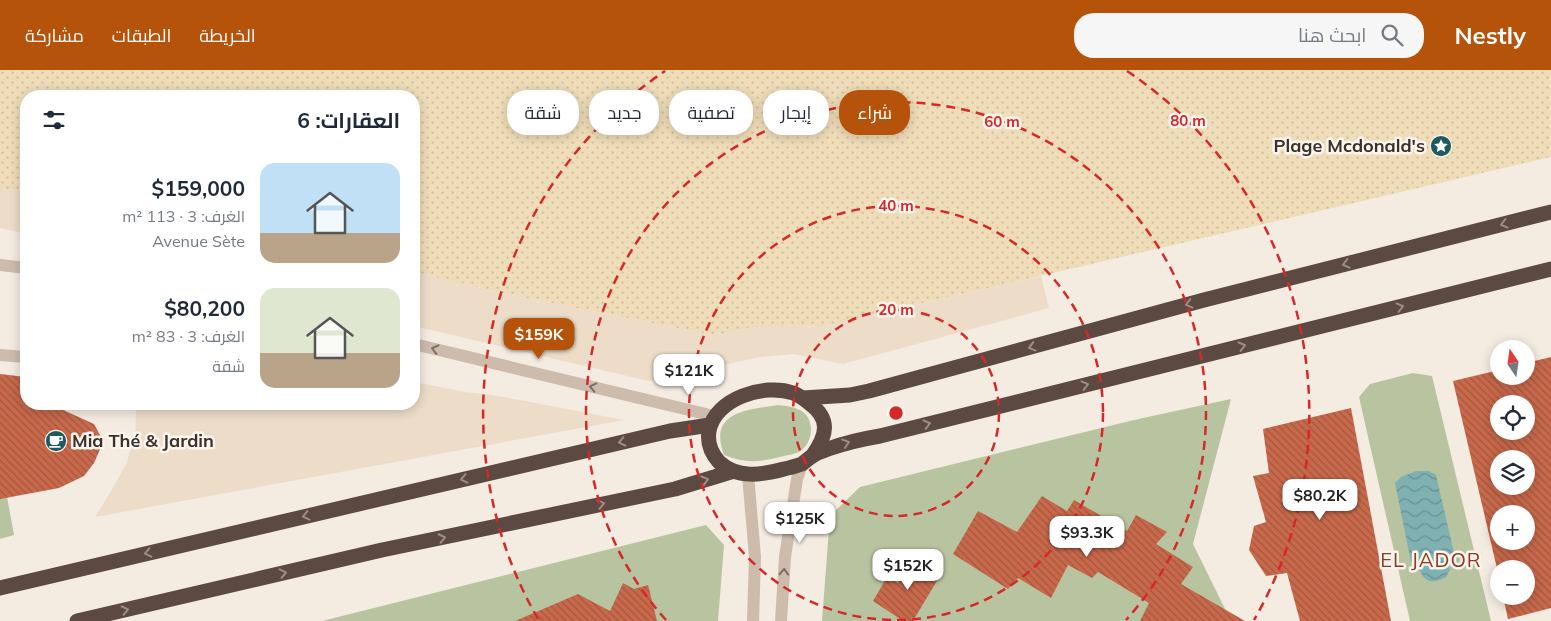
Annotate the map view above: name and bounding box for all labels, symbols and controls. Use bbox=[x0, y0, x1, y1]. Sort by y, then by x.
search box bbox=[1074, 13, 1424, 58]
text: Nestly bbox=[1454, 20, 1526, 50]
icon: search bbox=[1378, 21, 1406, 49]
text: ابحث هنا bbox=[1298, 23, 1366, 47]
text: مشاركة bbox=[25, 24, 84, 47]
text: الطبقات bbox=[112, 24, 171, 47]
text: الخريطة bbox=[199, 24, 256, 47]
chip: شقة bbox=[507, 90, 579, 135]
chip: جديد bbox=[589, 90, 659, 135]
chip: تصفية bbox=[669, 90, 753, 135]
chip: إيجار bbox=[763, 90, 829, 135]
chip: شراء bbox=[839, 90, 910, 135]
icon: filters bbox=[40, 106, 68, 134]
text: العقارات: 6 bbox=[297, 107, 400, 133]
text: 80 m bbox=[1170, 111, 1206, 130]
text: 60 m bbox=[984, 112, 1020, 131]
place label: Plage Mcdonald's bbox=[1274, 134, 1425, 157]
place icon: Plage Mcdonald's bbox=[1429, 134, 1453, 158]
text: $159,000 bbox=[152, 175, 245, 201]
icon: home bbox=[300, 183, 360, 243]
text: 40 m bbox=[878, 196, 914, 215]
text: الغرف: 3 · 113 m² bbox=[122, 206, 245, 226]
one-way arrow bbox=[1500, 219, 1508, 229]
text: Avenue Sète bbox=[152, 231, 245, 251]
one-way arrow bbox=[1342, 258, 1351, 269]
text: $80,200 bbox=[164, 295, 245, 321]
one-way arrow bbox=[1185, 299, 1193, 309]
text: 20 m bbox=[878, 300, 914, 319]
one-way arrow bbox=[1396, 302, 1404, 312]
icon: home bbox=[300, 308, 360, 368]
pin: $159K bbox=[504, 318, 574, 360]
text: $159K bbox=[514, 324, 564, 344]
text: الغرف: 3 · 83 m² bbox=[132, 326, 245, 346]
north arrow bbox=[1490, 340, 1535, 385]
map controls bbox=[1490, 340, 1535, 605]
one-way arrow bbox=[1027, 341, 1036, 352]
one-way arrow bbox=[1238, 341, 1247, 352]
one-way arrow bbox=[432, 345, 440, 355]
pin: $121K bbox=[654, 354, 724, 396]
text: شقة bbox=[212, 356, 245, 376]
text: $121K bbox=[664, 360, 714, 380]
one-way arrow bbox=[1080, 380, 1089, 391]
one-way arrow bbox=[589, 382, 598, 393]
button: locate bbox=[1490, 395, 1535, 440]
centre of rings bbox=[887, 404, 905, 422]
one-way arrow bbox=[922, 419, 931, 430]
cafe icon: Mia Thé & Jardin bbox=[44, 429, 68, 453]
place label: Mia Thé & Jardin bbox=[72, 429, 214, 452]
one-way arrow bbox=[618, 436, 627, 447]
one-way arrow bbox=[841, 439, 850, 449]
button: layers bbox=[1490, 450, 1535, 495]
one-way arrow bbox=[460, 473, 469, 484]
one-way arrow bbox=[700, 475, 708, 485]
pin: $80.2K bbox=[1279, 478, 1361, 521]
text: $80.2K bbox=[1293, 485, 1347, 505]
one-way arrow bbox=[596, 500, 605, 510]
pin: $125K bbox=[765, 502, 835, 544]
button: + bbox=[1490, 505, 1535, 550]
text: $125K bbox=[775, 508, 825, 528]
one-way arrow bbox=[301, 510, 310, 521]
pin: $93.3K bbox=[1046, 516, 1128, 558]
text: $93.3K bbox=[1060, 522, 1114, 542]
one-way arrow bbox=[437, 533, 446, 544]
one-way arrow bbox=[143, 547, 152, 558]
district label: EL JADOR bbox=[1380, 547, 1482, 572]
pin: $152K bbox=[873, 548, 943, 591]
text: $152K bbox=[883, 555, 933, 575]
button: − bbox=[1490, 560, 1535, 605]
one-way arrow bbox=[278, 568, 287, 579]
one-way arrow bbox=[778, 568, 789, 576]
one-way arrow bbox=[120, 605, 129, 616]

